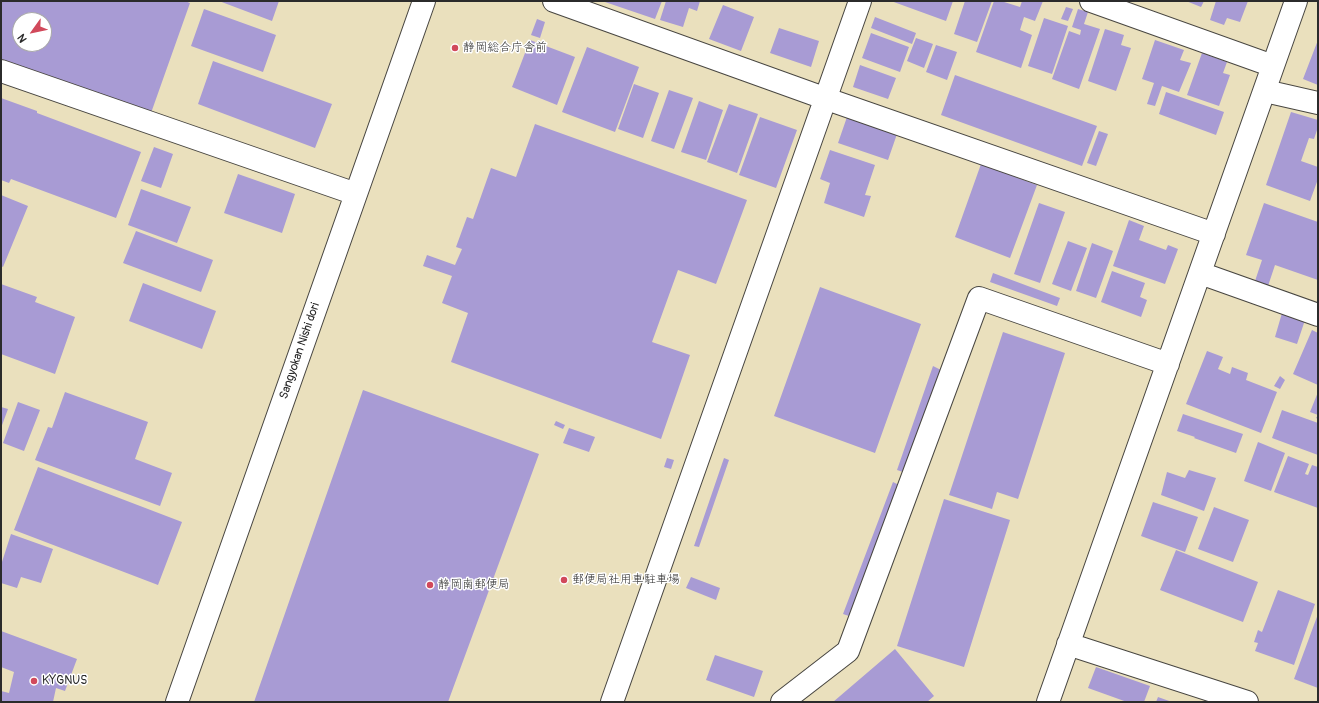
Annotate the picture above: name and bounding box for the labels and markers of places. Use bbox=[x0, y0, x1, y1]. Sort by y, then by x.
place label: 静岡総合庁舎前 bbox=[463, 41, 547, 55]
marker: 静岡総合庁舎前 bbox=[450, 43, 460, 53]
place label: 郵便局社用車駐車場 bbox=[572, 573, 680, 587]
marker: 郵便局社用車駐車場 bbox=[559, 575, 569, 585]
place label: 静岡南郵便局 bbox=[438, 578, 510, 592]
marker: 静岡南郵便局 bbox=[425, 580, 435, 590]
place label: KYGNUS bbox=[42, 674, 87, 688]
marker: KYGNUS bbox=[29, 676, 39, 686]

